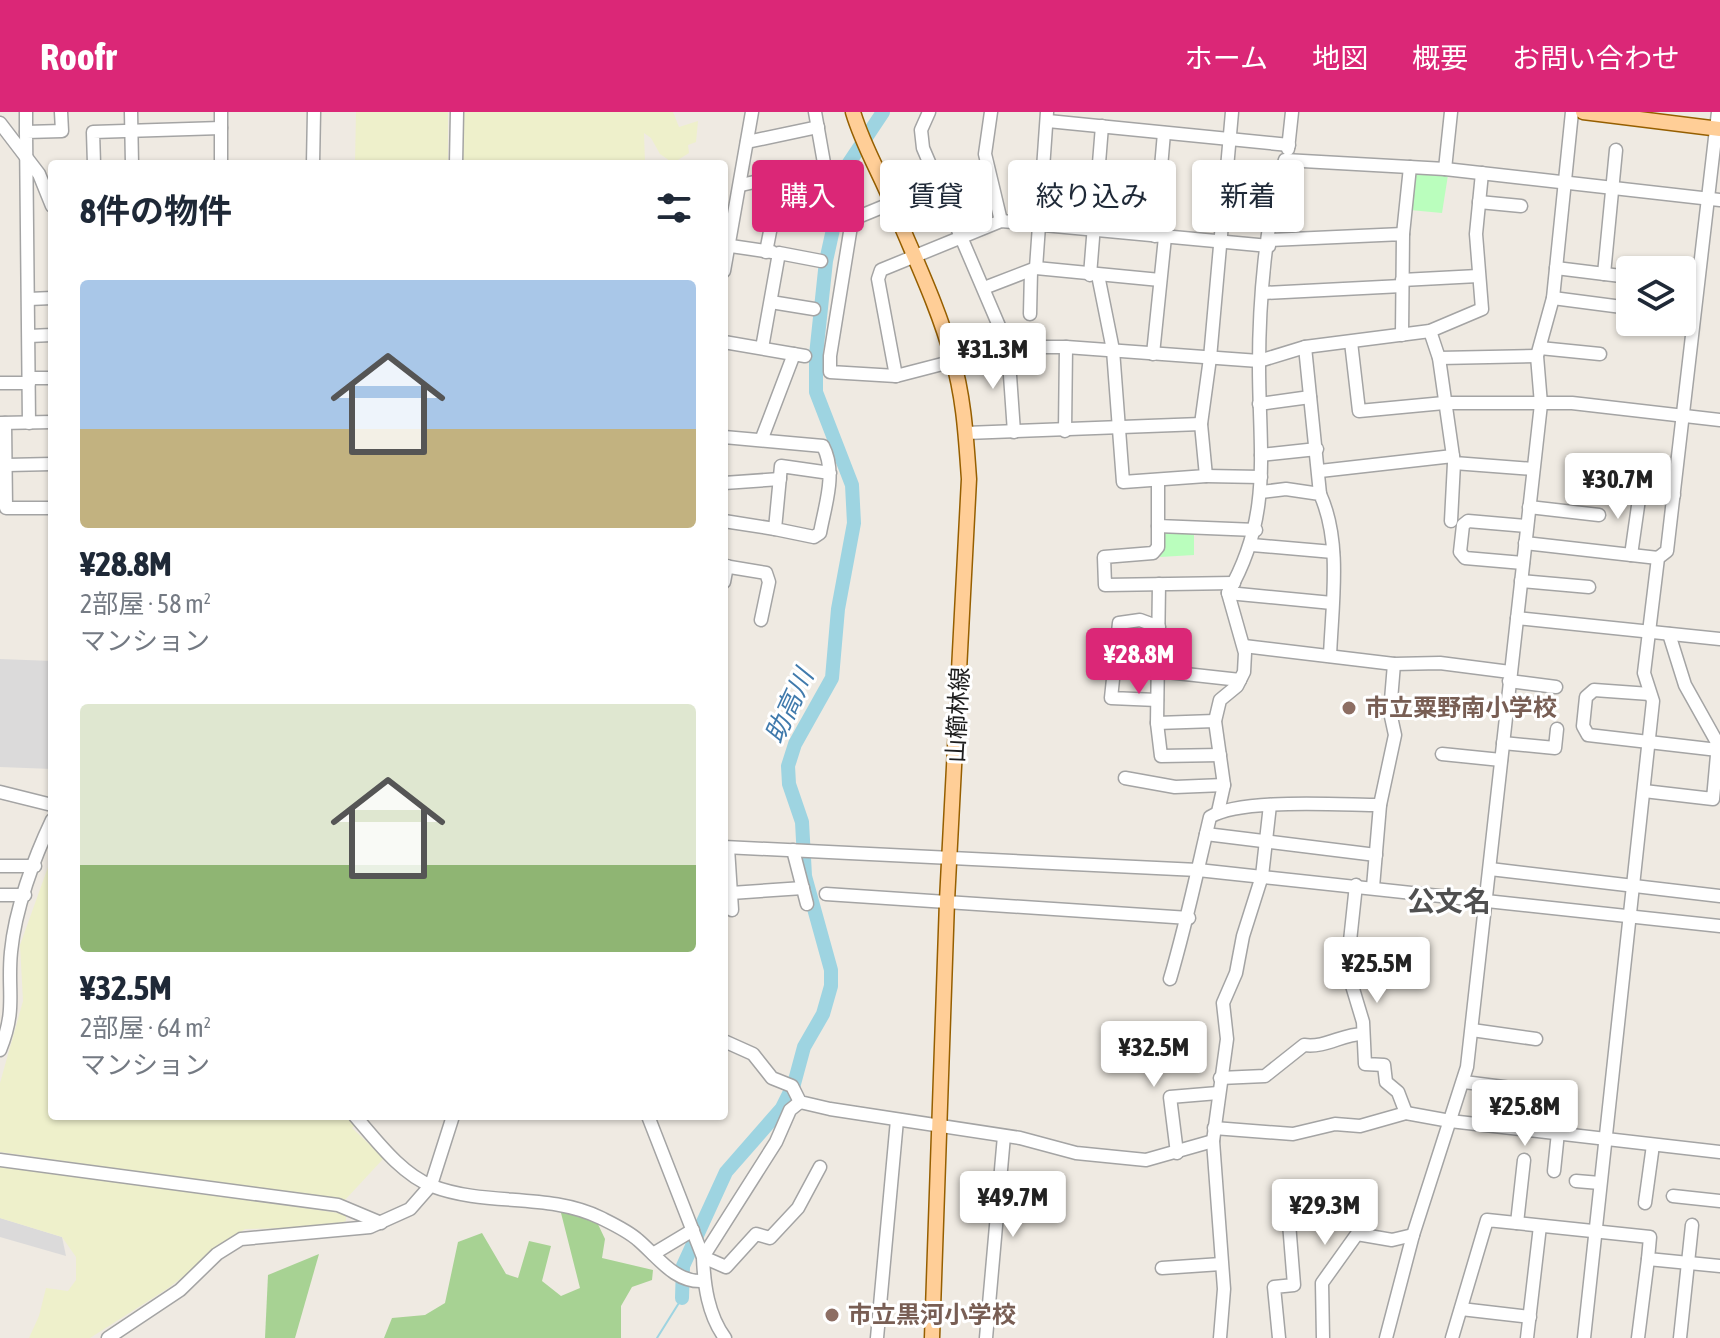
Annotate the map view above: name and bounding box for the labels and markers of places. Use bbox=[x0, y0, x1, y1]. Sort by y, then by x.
pin: ¥31.3M bbox=[928, 323, 1058, 391]
pin: ¥30.7M bbox=[1553, 453, 1683, 521]
pin: ¥28.8M bbox=[1074, 628, 1204, 696]
place label: 市立粟野南小学校 bbox=[1365, 694, 1557, 721]
marker: 市立粟野南小学校 bbox=[1340, 699, 1358, 717]
pin: ¥25.5M bbox=[1312, 937, 1442, 1005]
pin: ¥32.5M bbox=[1089, 1021, 1219, 1089]
pin: ¥25.8M bbox=[1460, 1080, 1590, 1148]
pin: ¥49.7M bbox=[948, 1171, 1078, 1239]
pin: ¥29.3M bbox=[1260, 1179, 1390, 1247]
place label: 市立黒河小学校 bbox=[848, 1301, 1016, 1328]
marker: 市立黒河小学校 bbox=[823, 1306, 841, 1324]

